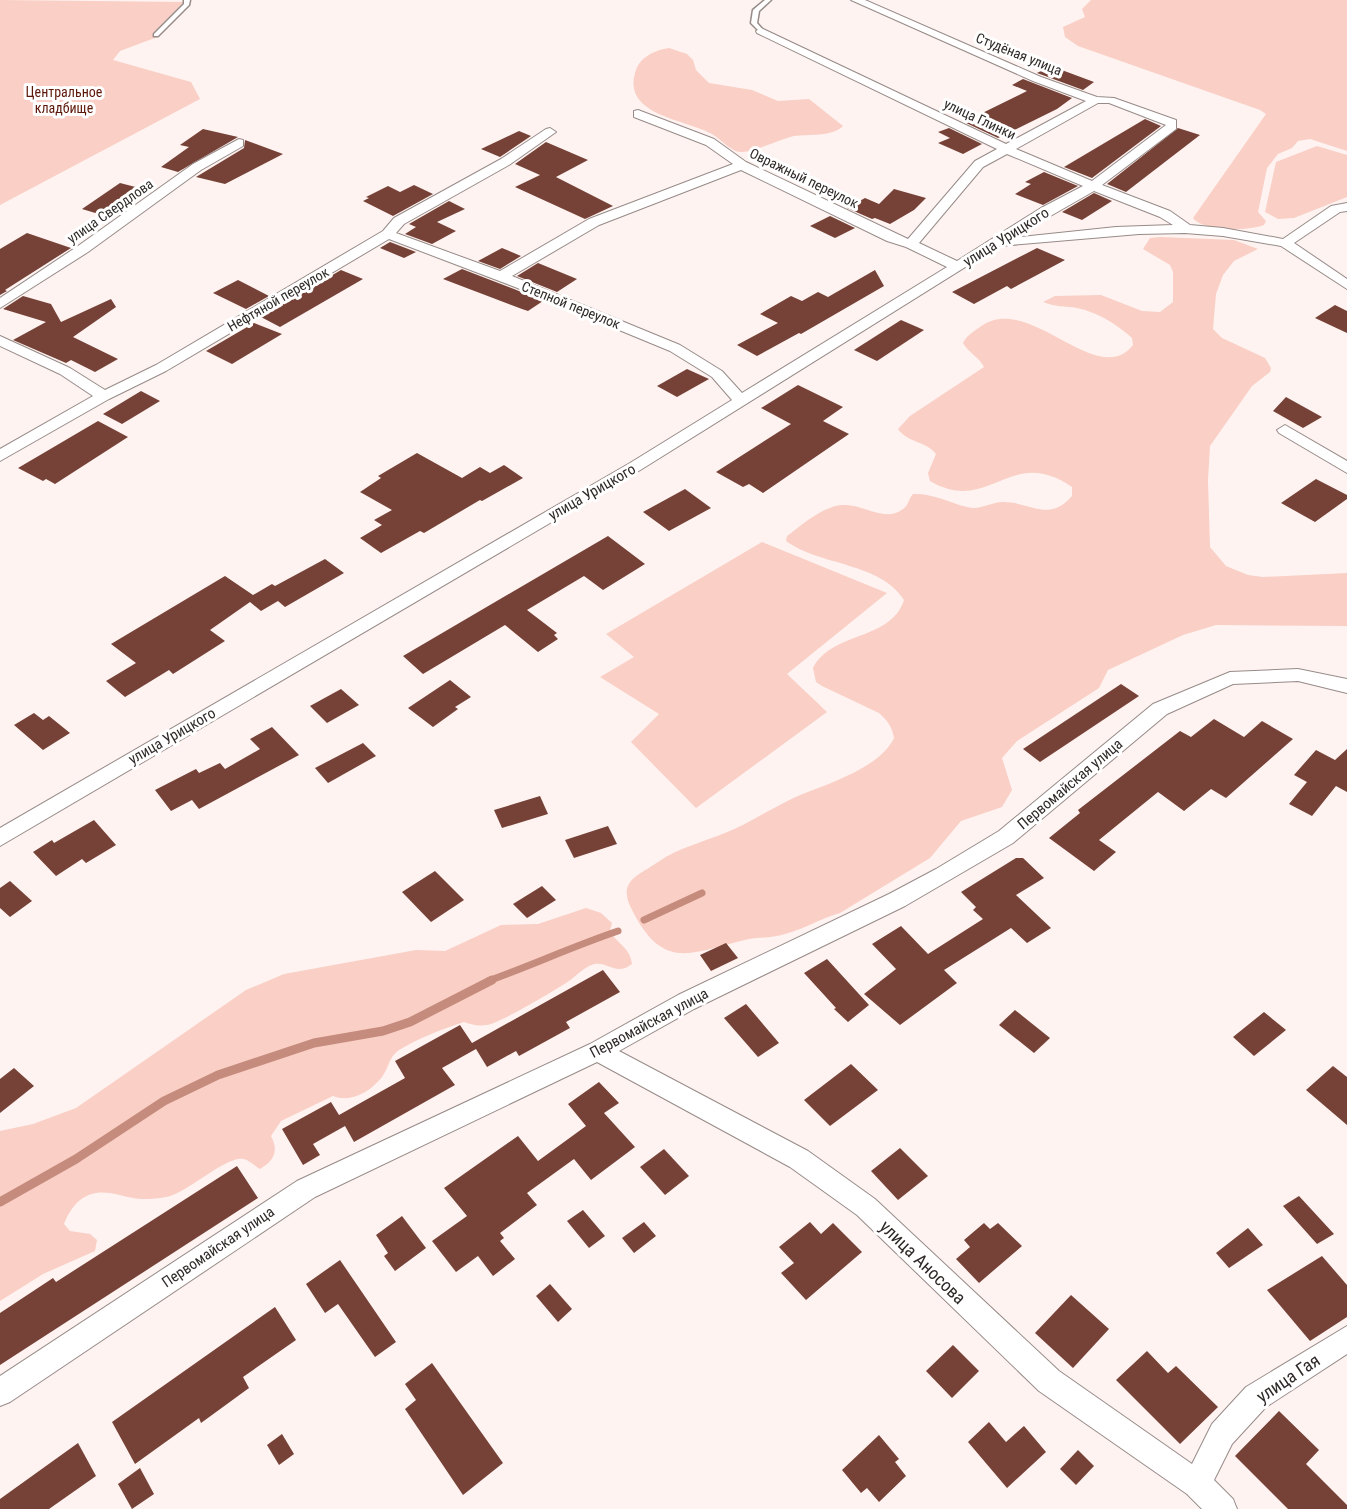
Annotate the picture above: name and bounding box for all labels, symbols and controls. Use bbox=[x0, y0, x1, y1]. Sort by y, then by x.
street label: Студёная улица bbox=[974, 30, 1064, 78]
park label: Центральное кладбище bbox=[26, 84, 103, 116]
street label: улица Глинки bbox=[941, 95, 1019, 143]
street label: Овражный переулок bbox=[747, 145, 861, 211]
street label: улица Свердлова bbox=[64, 176, 156, 246]
street label: улица Урицкого bbox=[960, 203, 1052, 271]
street label: Нефтяной переулок bbox=[225, 263, 332, 334]
street label: Степной переулок bbox=[519, 278, 623, 332]
street label: улица Урицкого bbox=[545, 460, 639, 524]
street label: улица Урицкого bbox=[125, 704, 219, 768]
street label: Первомайская улица bbox=[1014, 735, 1126, 833]
street label: Первомайская улица bbox=[587, 984, 711, 1062]
street label: Первомайская улица bbox=[158, 1203, 278, 1291]
street label: улица Аносова bbox=[876, 1216, 970, 1308]
street label: улица Гая bbox=[1252, 1349, 1324, 1407]

